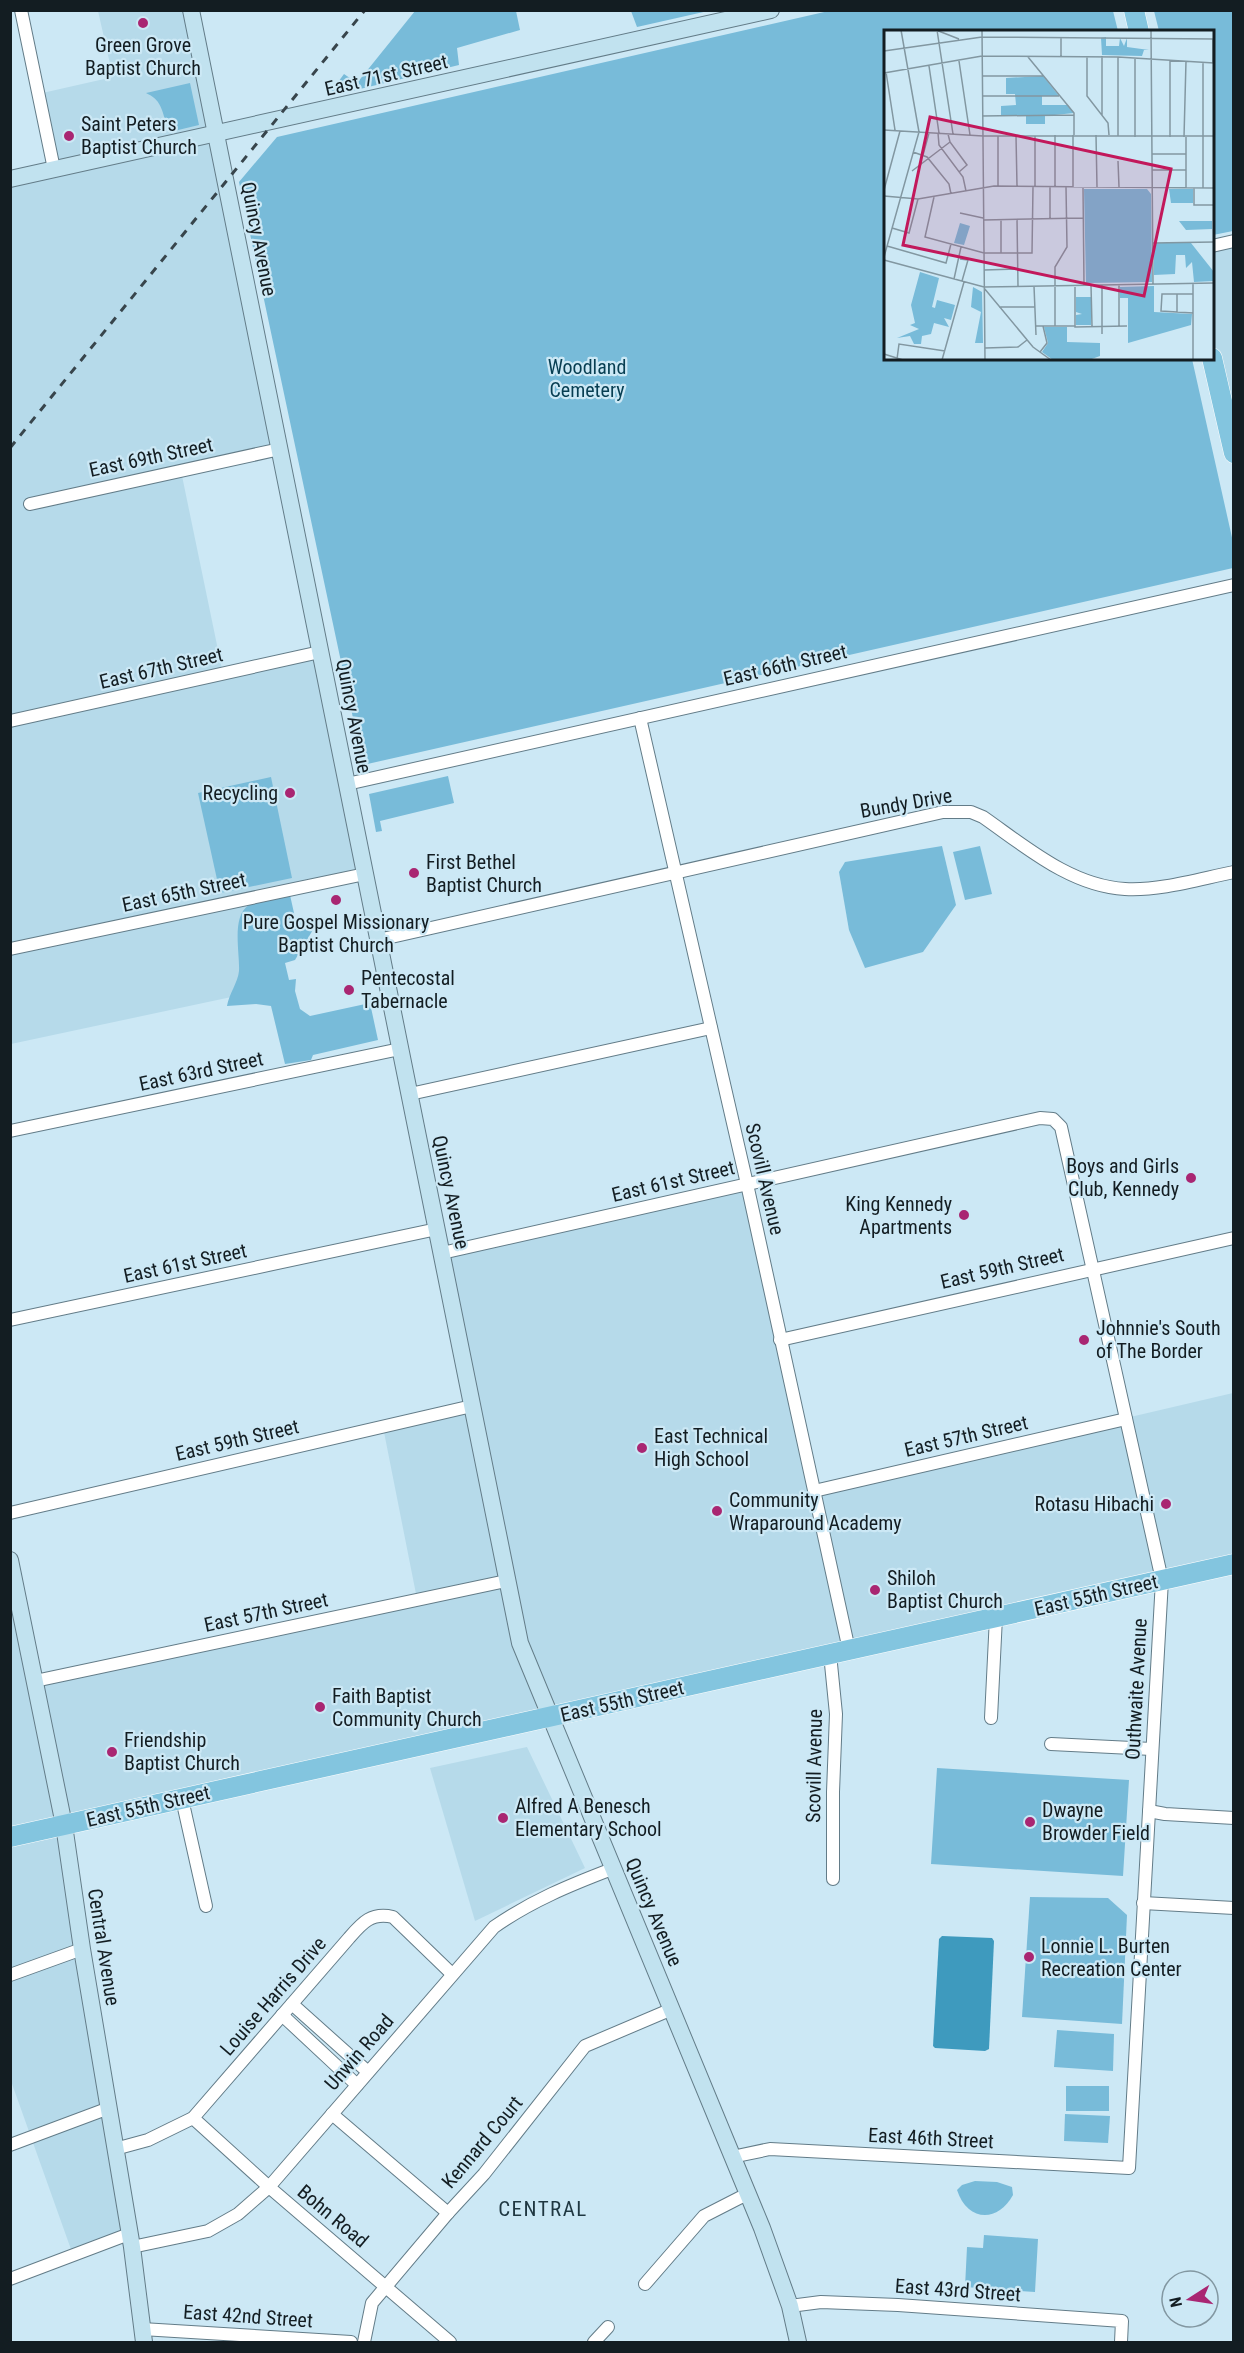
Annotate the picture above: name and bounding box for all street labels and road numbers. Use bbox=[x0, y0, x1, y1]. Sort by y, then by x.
street label: East 71st Street bbox=[322, 49, 450, 101]
street label: Quincy Avenue bbox=[236, 180, 282, 298]
street label: East 69th Street bbox=[87, 432, 215, 482]
street label: East 66th Street bbox=[721, 639, 849, 691]
street label: East 67th Street bbox=[97, 642, 225, 694]
street label: Quincy Avenue bbox=[331, 657, 377, 775]
street label: Bundy Drive bbox=[858, 783, 954, 823]
street label: East 65th Street bbox=[120, 867, 248, 917]
street label: East 63rd Street bbox=[137, 1046, 265, 1096]
street label: Scovill Avenue bbox=[740, 1121, 790, 1237]
street label: Quincy Avenue bbox=[427, 1133, 475, 1251]
street label: East 61st Street bbox=[609, 1155, 737, 1207]
street label: East 61st Street bbox=[121, 1238, 249, 1288]
street label: East 59th Street bbox=[938, 1242, 1066, 1294]
street label: East 57th Street bbox=[902, 1410, 1030, 1462]
street label: East 59th Street bbox=[173, 1414, 301, 1466]
street label: East 55th Street bbox=[1032, 1569, 1160, 1621]
street label: East 57th Street bbox=[202, 1587, 330, 1637]
street label: Outhwaite Avenue bbox=[1120, 1618, 1152, 1760]
street label: East 55th Street bbox=[558, 1675, 686, 1727]
street label: Scovill Avenue bbox=[801, 1709, 827, 1823]
street label: East 55th Street bbox=[84, 1780, 212, 1832]
street label: Quincy Avenue bbox=[620, 1854, 688, 1970]
street label: Central Avenue bbox=[83, 1887, 125, 2007]
street label: Louise Harris Drive bbox=[215, 1932, 331, 2060]
street label: Unwin Road bbox=[319, 2009, 399, 2095]
street label: Kennard Court bbox=[437, 2091, 528, 2193]
street label: East 46th Street bbox=[867, 2123, 995, 2153]
street label: Bohn Road bbox=[293, 2179, 373, 2253]
street label: East 43rd Street bbox=[894, 2274, 1022, 2306]
street label: East 42nd Street bbox=[182, 2299, 314, 2333]

